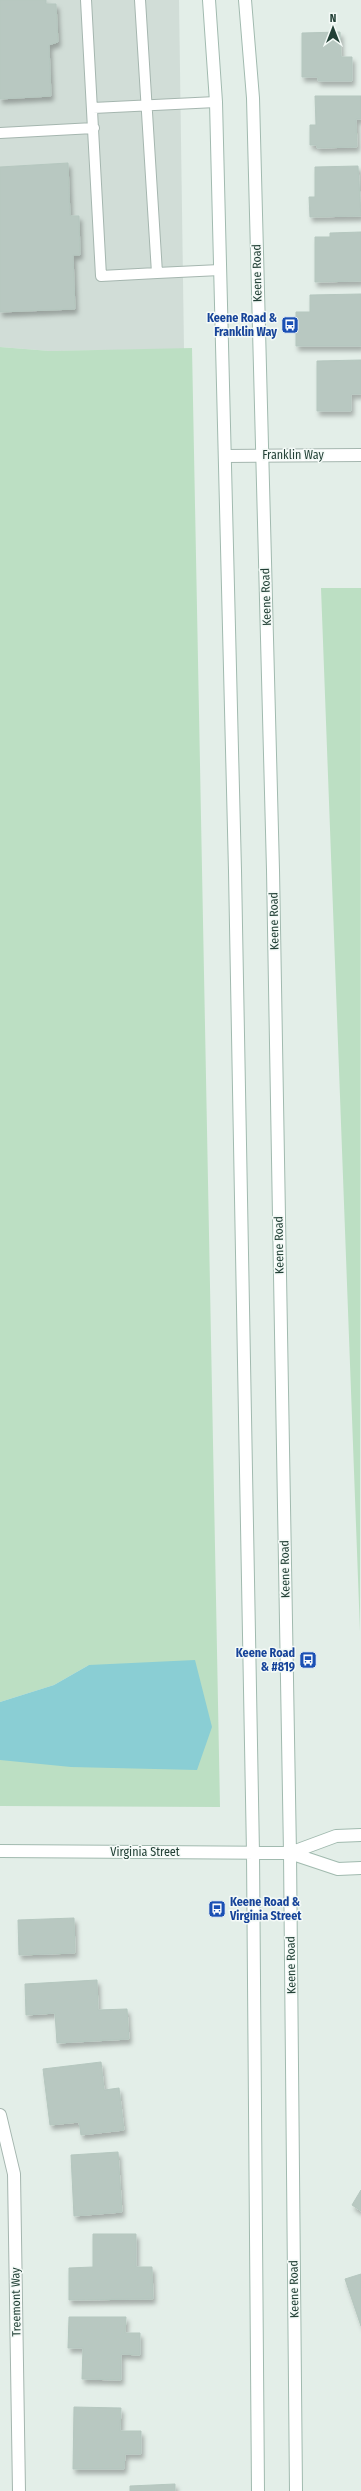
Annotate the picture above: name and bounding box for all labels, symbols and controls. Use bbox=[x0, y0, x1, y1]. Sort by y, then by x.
north arrow bbox=[313, 8, 353, 48]
text: N bbox=[330, 12, 336, 25]
street label: Keene Road bbox=[249, 244, 265, 302]
place label: Keene Road & Franklin Way bbox=[207, 311, 278, 339]
bus stop icon: Keene Road & Franklin Way bbox=[280, 315, 300, 335]
street label: Franklin Way bbox=[262, 448, 324, 462]
street label: Keene Road bbox=[258, 568, 274, 626]
street label: Keene Road bbox=[266, 892, 282, 950]
street label: Keene Road bbox=[271, 1216, 287, 1274]
street label: Keene Road bbox=[277, 1540, 293, 1598]
place label: Keene Road & #819 bbox=[236, 1646, 295, 1674]
bus stop icon: Keene Road & #819 bbox=[298, 1650, 318, 1670]
street label: Virginia Street bbox=[110, 1845, 180, 1859]
place label: Keene Road & Virginia Street bbox=[229, 1895, 302, 1923]
bus stop icon: Keene Road & Virginia Street bbox=[207, 1899, 227, 1919]
street label: Keene Road bbox=[283, 1936, 299, 1994]
street label: Keene Road bbox=[286, 2260, 302, 2318]
street label: Treemont Way bbox=[8, 2267, 24, 2337]

